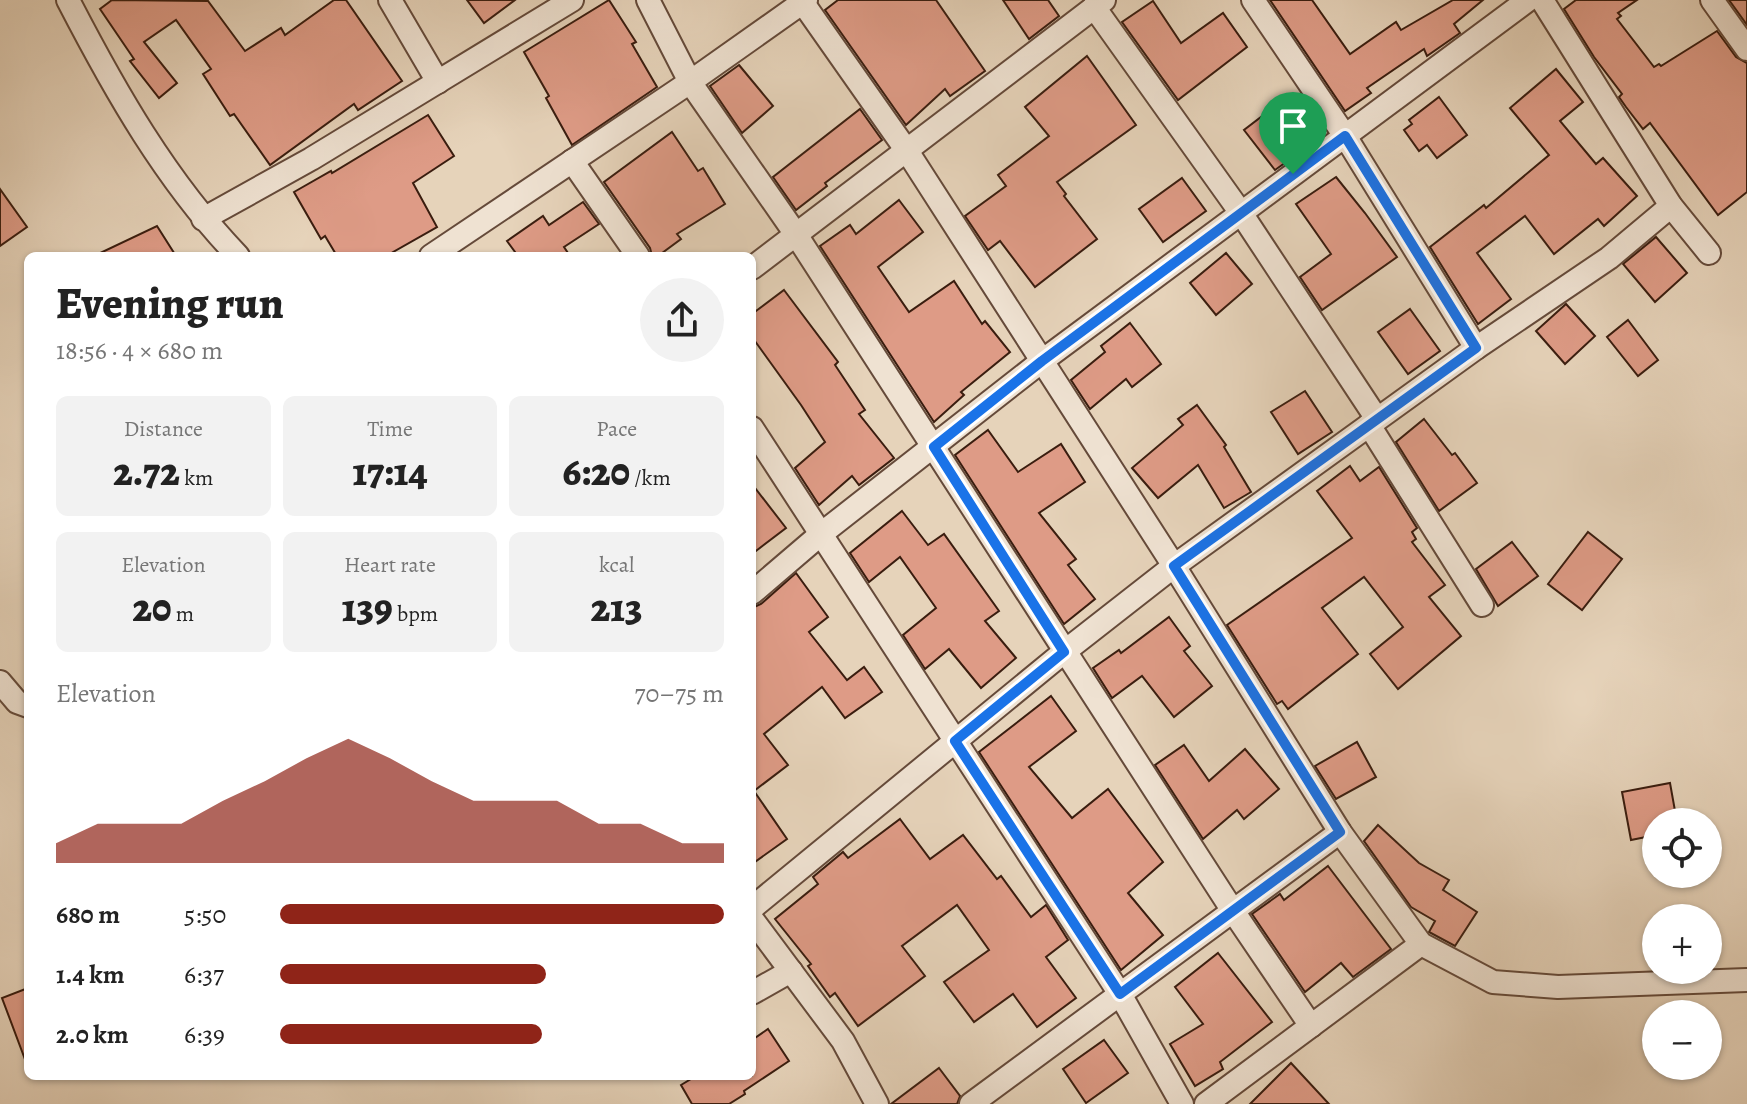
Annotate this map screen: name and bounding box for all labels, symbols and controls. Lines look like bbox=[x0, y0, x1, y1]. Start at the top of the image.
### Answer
pin bbox=[1259, 92, 1327, 174]
icon: arrive bbox=[1271, 104, 1315, 148]
text: Evening run bbox=[56, 273, 284, 333]
button: share bbox=[640, 278, 724, 362]
text: 18:56 · 4 × 680 m bbox=[56, 333, 223, 368]
text: Distance bbox=[124, 414, 203, 444]
text: Time bbox=[367, 414, 413, 444]
text: Pace bbox=[596, 414, 637, 444]
text: 2.72 bbox=[113, 444, 180, 499]
text: 17:14 bbox=[352, 444, 428, 499]
text: 6:20 bbox=[563, 444, 630, 499]
text: km bbox=[180, 463, 213, 493]
text: /km bbox=[630, 463, 671, 493]
text: Elevation bbox=[121, 550, 206, 580]
text: Heart rate bbox=[344, 550, 436, 580]
text: kcal bbox=[599, 550, 634, 580]
text: 20 bbox=[132, 580, 171, 635]
text: 139 bbox=[342, 580, 393, 635]
text: 213 bbox=[591, 580, 643, 635]
text: m bbox=[171, 599, 194, 629]
text: bpm bbox=[393, 599, 438, 629]
text: Elevation bbox=[56, 676, 156, 711]
text: 70–75 m bbox=[635, 676, 724, 711]
map controls bbox=[1642, 808, 1722, 1080]
button: locate bbox=[1642, 808, 1722, 888]
text: 680 m bbox=[56, 897, 120, 932]
text: 5:50 bbox=[184, 897, 226, 932]
button: + bbox=[1642, 904, 1722, 984]
text: 1.4 km bbox=[56, 957, 124, 992]
text: 6:37 bbox=[184, 957, 224, 992]
button: − bbox=[1642, 1000, 1722, 1080]
text: 2.0 km bbox=[56, 1017, 129, 1052]
text: 6:39 bbox=[184, 1017, 225, 1052]

